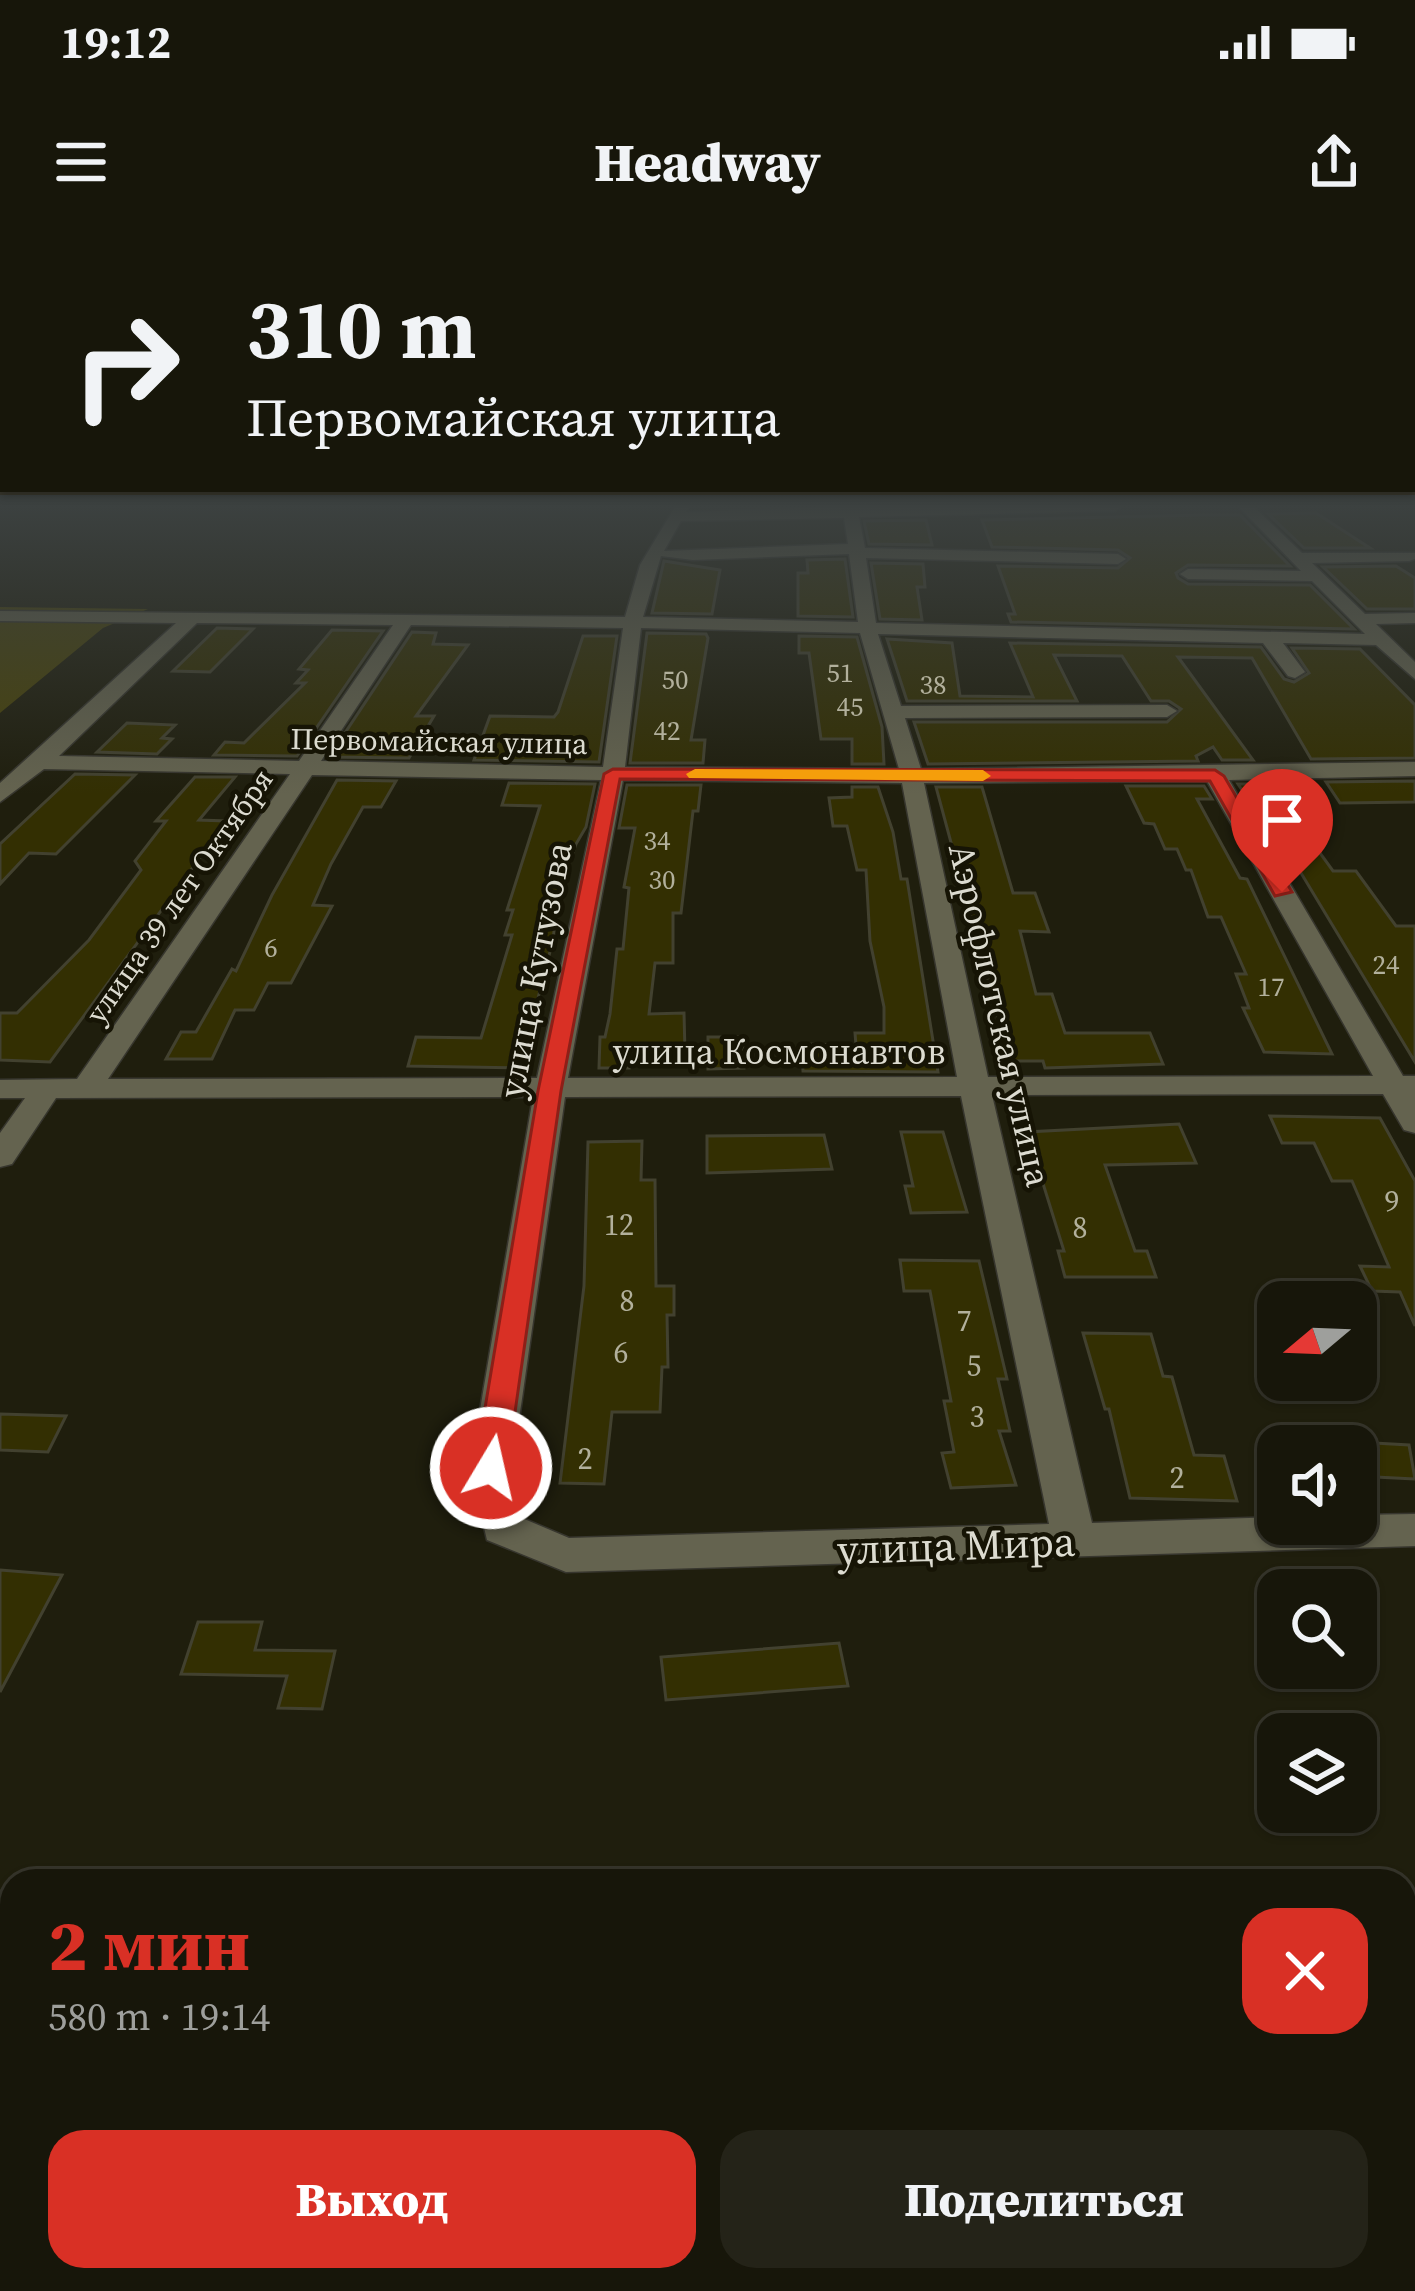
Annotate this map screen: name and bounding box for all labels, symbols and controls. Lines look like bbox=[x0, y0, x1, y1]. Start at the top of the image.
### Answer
text: 19:12 bbox=[60, 11, 171, 73]
text: Headway bbox=[594, 125, 821, 199]
icon: menu bbox=[48, 129, 114, 195]
icon: share bbox=[1301, 129, 1367, 195]
text: 310 m bbox=[246, 271, 477, 386]
icon: right bbox=[48, 288, 204, 444]
text: Первомайская улица bbox=[246, 380, 781, 454]
house number: 51 bbox=[827, 654, 854, 691]
house number: 50 bbox=[662, 661, 689, 698]
house number: 38 bbox=[920, 666, 947, 703]
house number: 45 bbox=[837, 688, 864, 725]
house number: 42 bbox=[654, 712, 681, 749]
street label: Первомайская улица bbox=[290, 718, 589, 764]
street label: улица 39 лет Октября bbox=[76, 761, 282, 1031]
pin bbox=[1231, 769, 1333, 892]
icon: arrive bbox=[1249, 787, 1315, 853]
house number: 34 bbox=[644, 822, 671, 859]
street label: улица Кутузова bbox=[486, 837, 584, 1102]
street label: Аэрофлотская улица bbox=[937, 839, 1063, 1192]
house number: 30 bbox=[649, 861, 676, 898]
house number: 6 bbox=[264, 929, 278, 966]
house number: 24 bbox=[1373, 946, 1400, 983]
house number: 17 bbox=[1258, 968, 1285, 1005]
street label: улица Космонавтов bbox=[613, 1027, 945, 1076]
house number: 9 bbox=[1385, 1181, 1400, 1222]
house number: 12 bbox=[604, 1204, 634, 1245]
house number: 8 bbox=[1073, 1207, 1088, 1248]
house number: 8 bbox=[620, 1280, 635, 1321]
north arrow bbox=[1257, 1281, 1377, 1401]
map controls bbox=[1257, 1281, 1377, 1833]
house number: 7 bbox=[957, 1300, 972, 1341]
house number: 6 bbox=[614, 1332, 629, 1373]
house number: 5 bbox=[967, 1345, 982, 1386]
house number: 3 bbox=[970, 1396, 985, 1437]
position arrow bbox=[428, 1405, 554, 1531]
button: sound bbox=[1257, 1425, 1377, 1545]
house number: 2 bbox=[578, 1438, 593, 1479]
house number: 2 bbox=[1170, 1457, 1185, 1498]
street label: улица Мира bbox=[836, 1512, 1077, 1578]
button: search bbox=[1257, 1569, 1377, 1689]
button: layers bbox=[1257, 1713, 1377, 1833]
text: 2 мин bbox=[48, 1895, 250, 1994]
button: close bbox=[1242, 1908, 1368, 2034]
text: 580 m · 19:14 bbox=[48, 1990, 270, 2043]
button: Выход bbox=[48, 2130, 696, 2268]
button: Поделиться bbox=[720, 2130, 1368, 2268]

